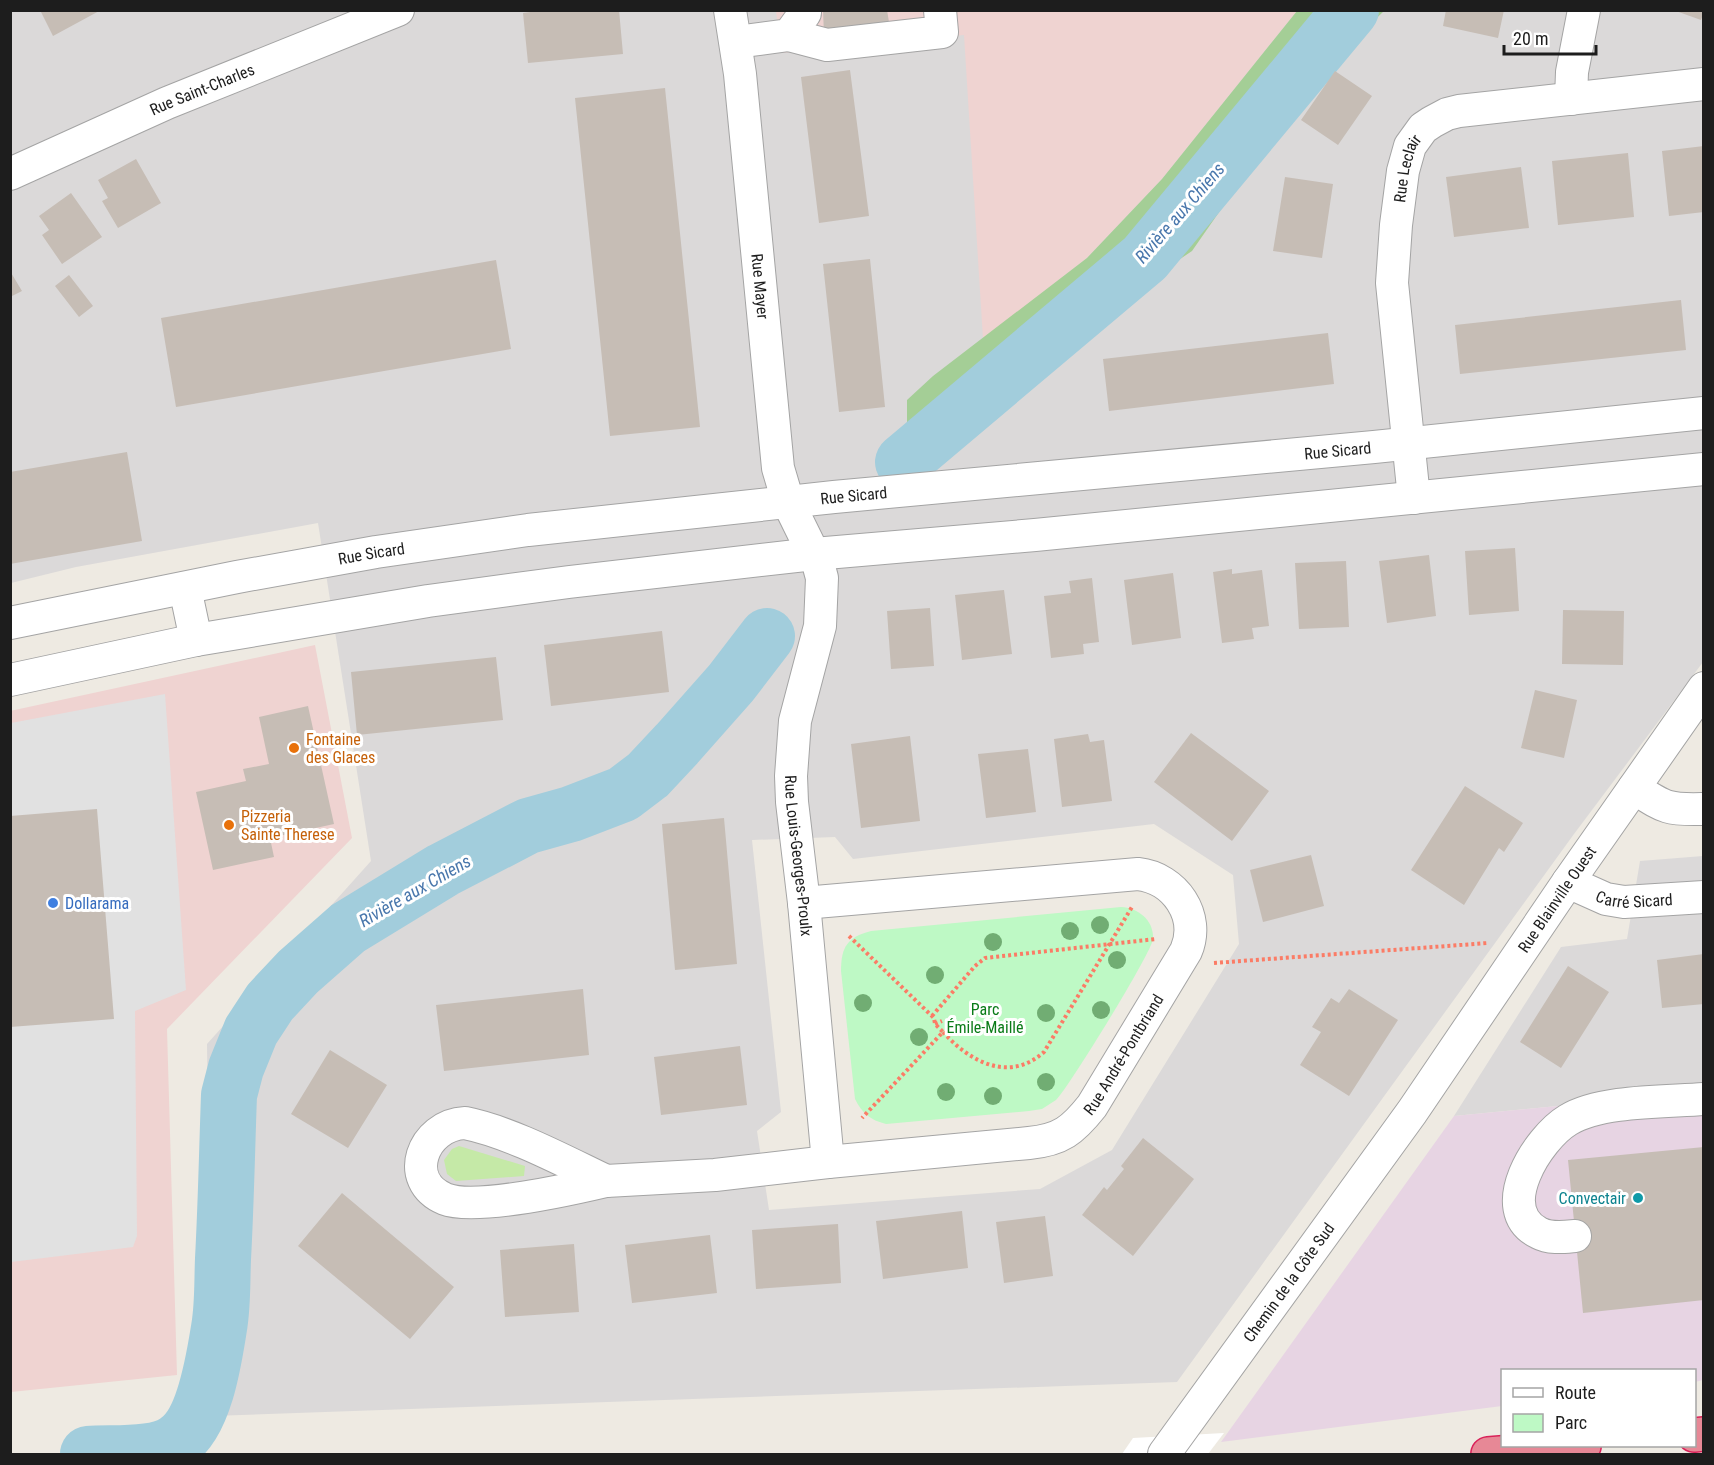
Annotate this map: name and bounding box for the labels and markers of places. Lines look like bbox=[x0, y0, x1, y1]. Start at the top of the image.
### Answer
place label: Fontaine des Glaces bbox=[306, 730, 375, 767]
marker: Fontaine des Glaces bbox=[287, 741, 301, 755]
place label: Pizzeria Sainte Therese bbox=[241, 807, 335, 844]
marker: Pizzeria Sainte Therese bbox=[222, 818, 236, 832]
place label: Dollarama bbox=[65, 894, 129, 913]
marker: Dollarama bbox=[46, 896, 60, 910]
place label: Convectair bbox=[1559, 1189, 1626, 1208]
marker: Convectair bbox=[1631, 1191, 1645, 1205]

